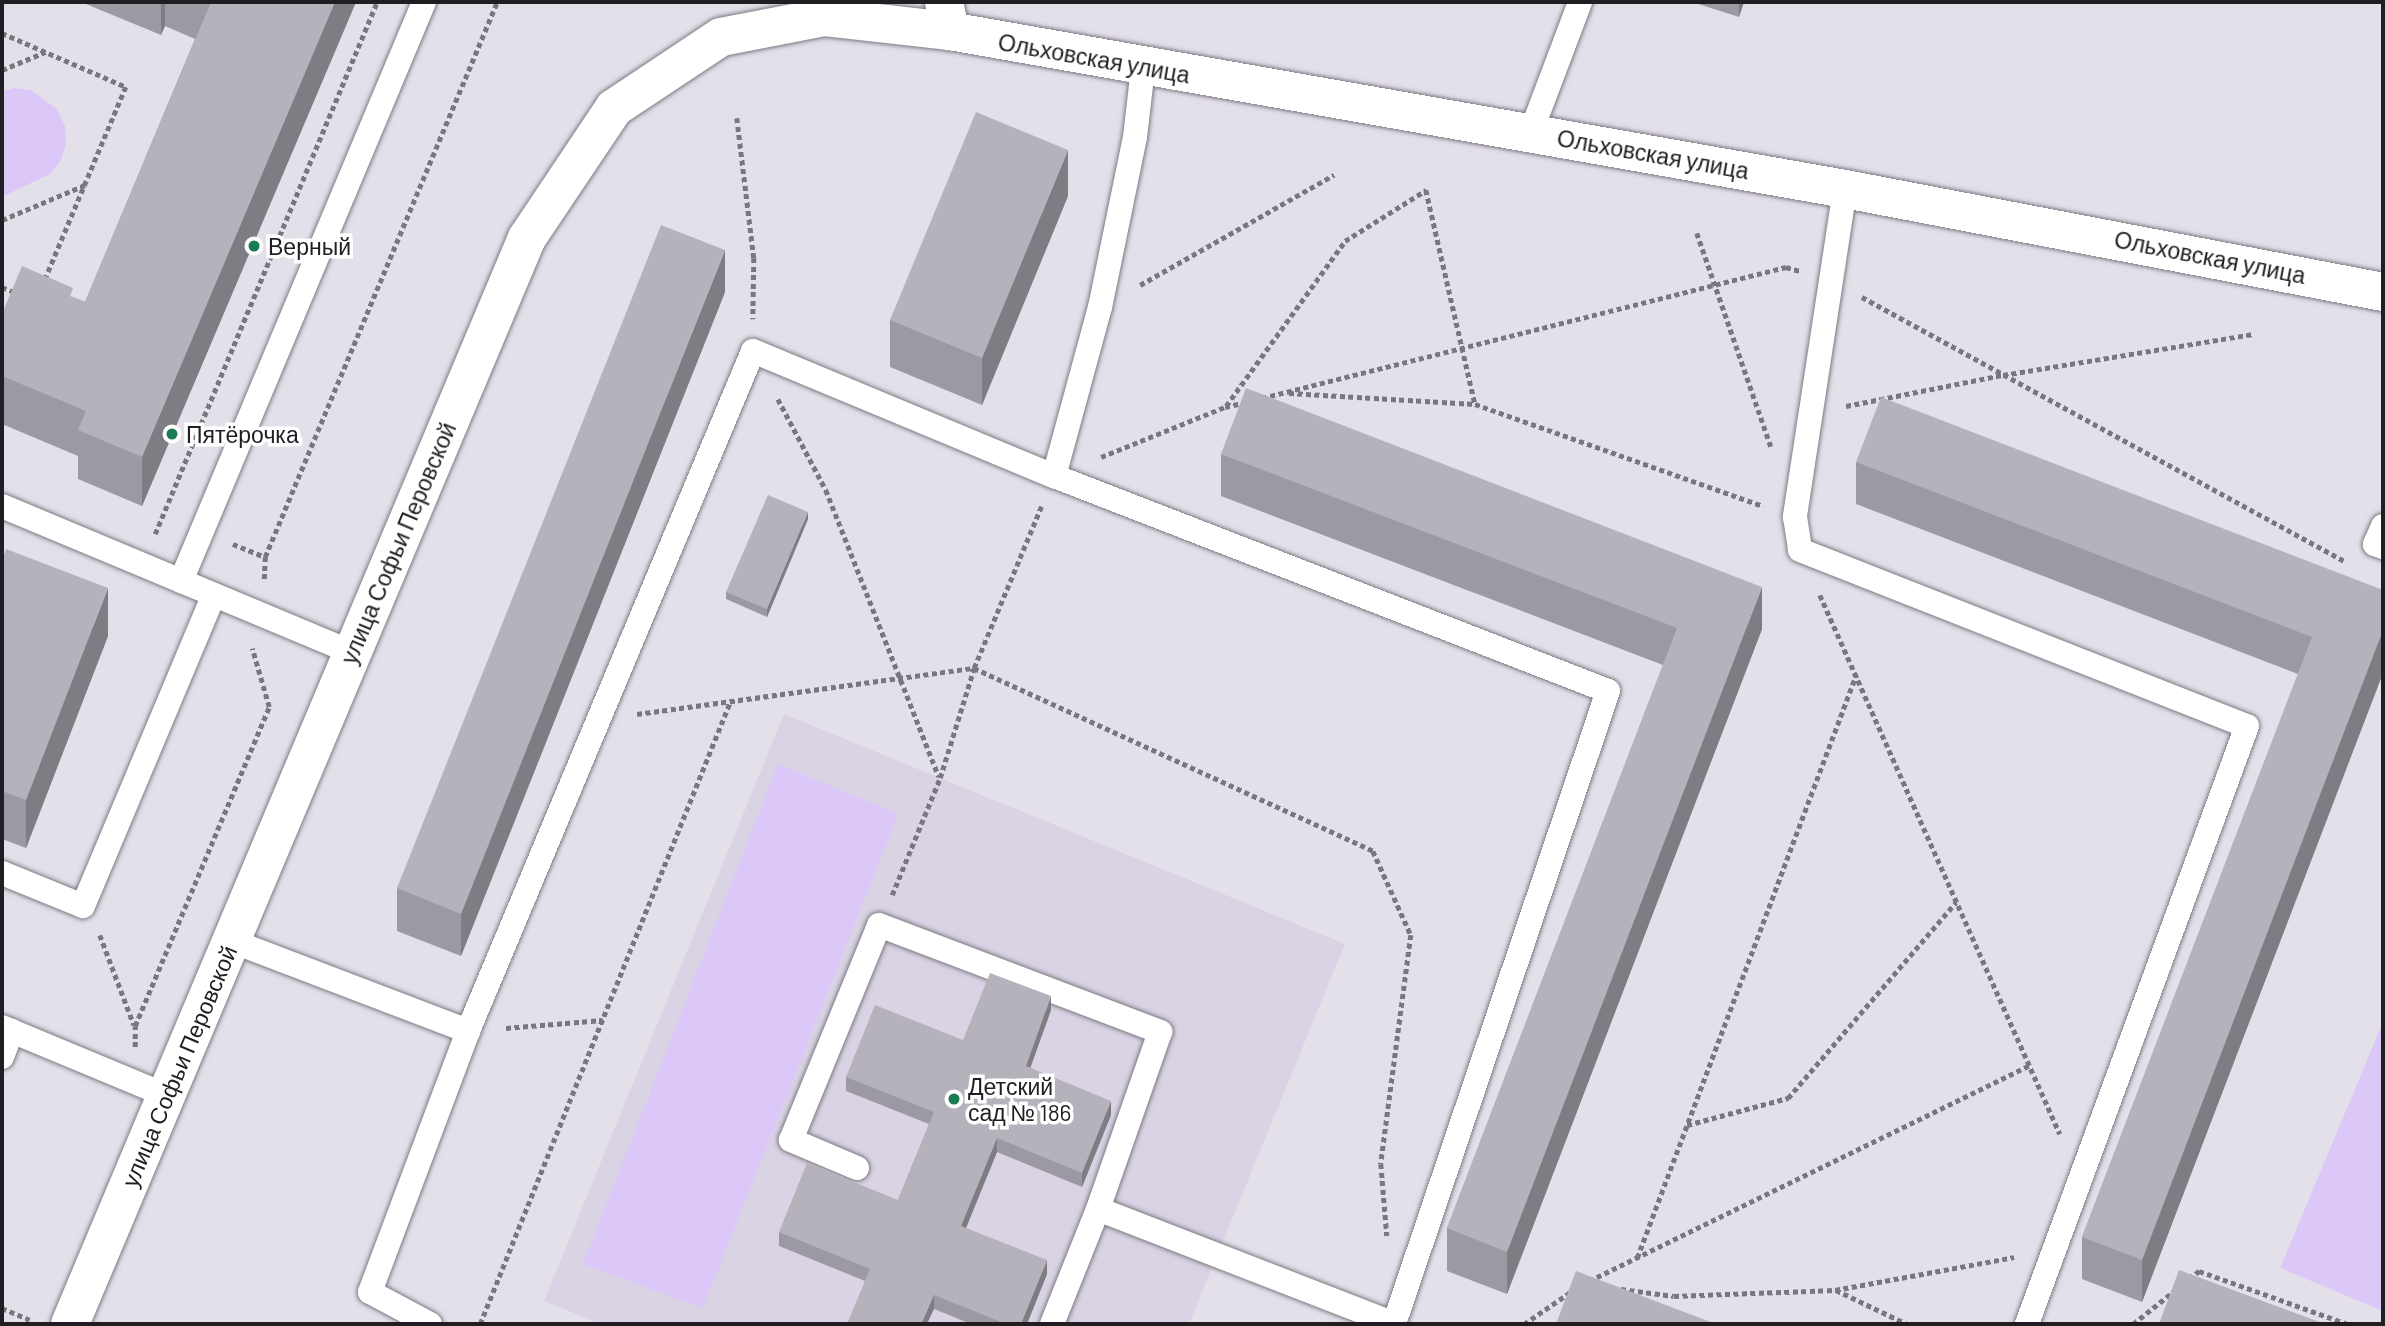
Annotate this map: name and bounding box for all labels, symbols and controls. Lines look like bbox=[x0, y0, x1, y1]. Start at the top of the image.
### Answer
street label: Ольховская улица bbox=[996, 28, 1192, 88]
street label: Ольховская улица bbox=[1555, 124, 1751, 184]
street label: Ольховская улица bbox=[2112, 225, 2308, 289]
place label: Верный bbox=[268, 232, 351, 260]
marker: Верный bbox=[246, 238, 262, 254]
street label: улица Софьи Перовской bbox=[335, 418, 461, 668]
place label: Пятёрочка bbox=[186, 420, 299, 448]
marker: Пятёрочка bbox=[164, 426, 180, 442]
street label: улица Софьи Перовской bbox=[116, 941, 242, 1191]
place label: Детский сад № 186 bbox=[968, 1072, 1071, 1126]
marker: Детский сад № 186 bbox=[946, 1091, 962, 1107]

